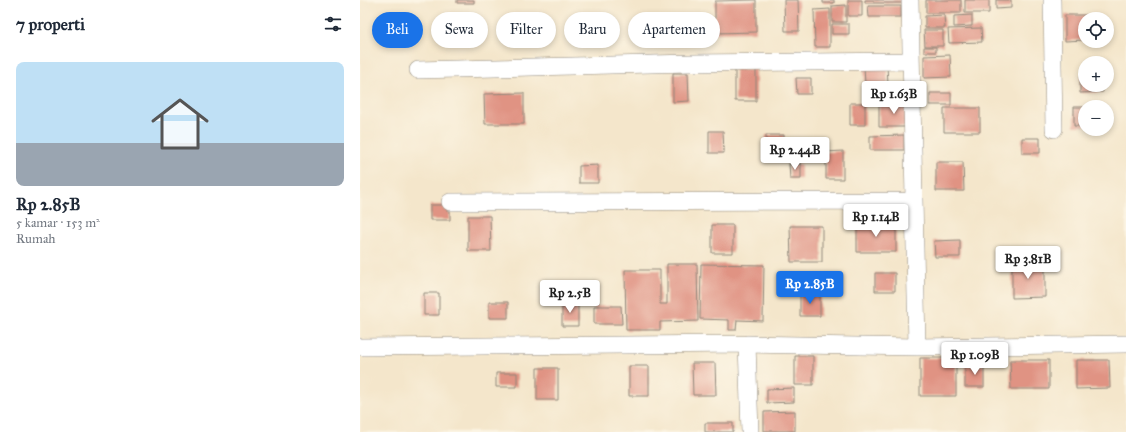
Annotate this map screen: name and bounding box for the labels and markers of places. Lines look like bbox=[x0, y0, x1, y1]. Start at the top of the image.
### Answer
pin: Rp 1.63B bbox=[853, 81, 935, 115]
pin: Rp 2.44B bbox=[754, 137, 836, 171]
pin: Rp 1.14B bbox=[835, 204, 917, 238]
pin: Rp 3.81B bbox=[987, 246, 1069, 280]
pin: Rp 2.85B bbox=[769, 271, 851, 305]
pin: Rp 2.5B bbox=[533, 280, 607, 314]
pin: Rp 1.09B bbox=[934, 342, 1016, 376]

